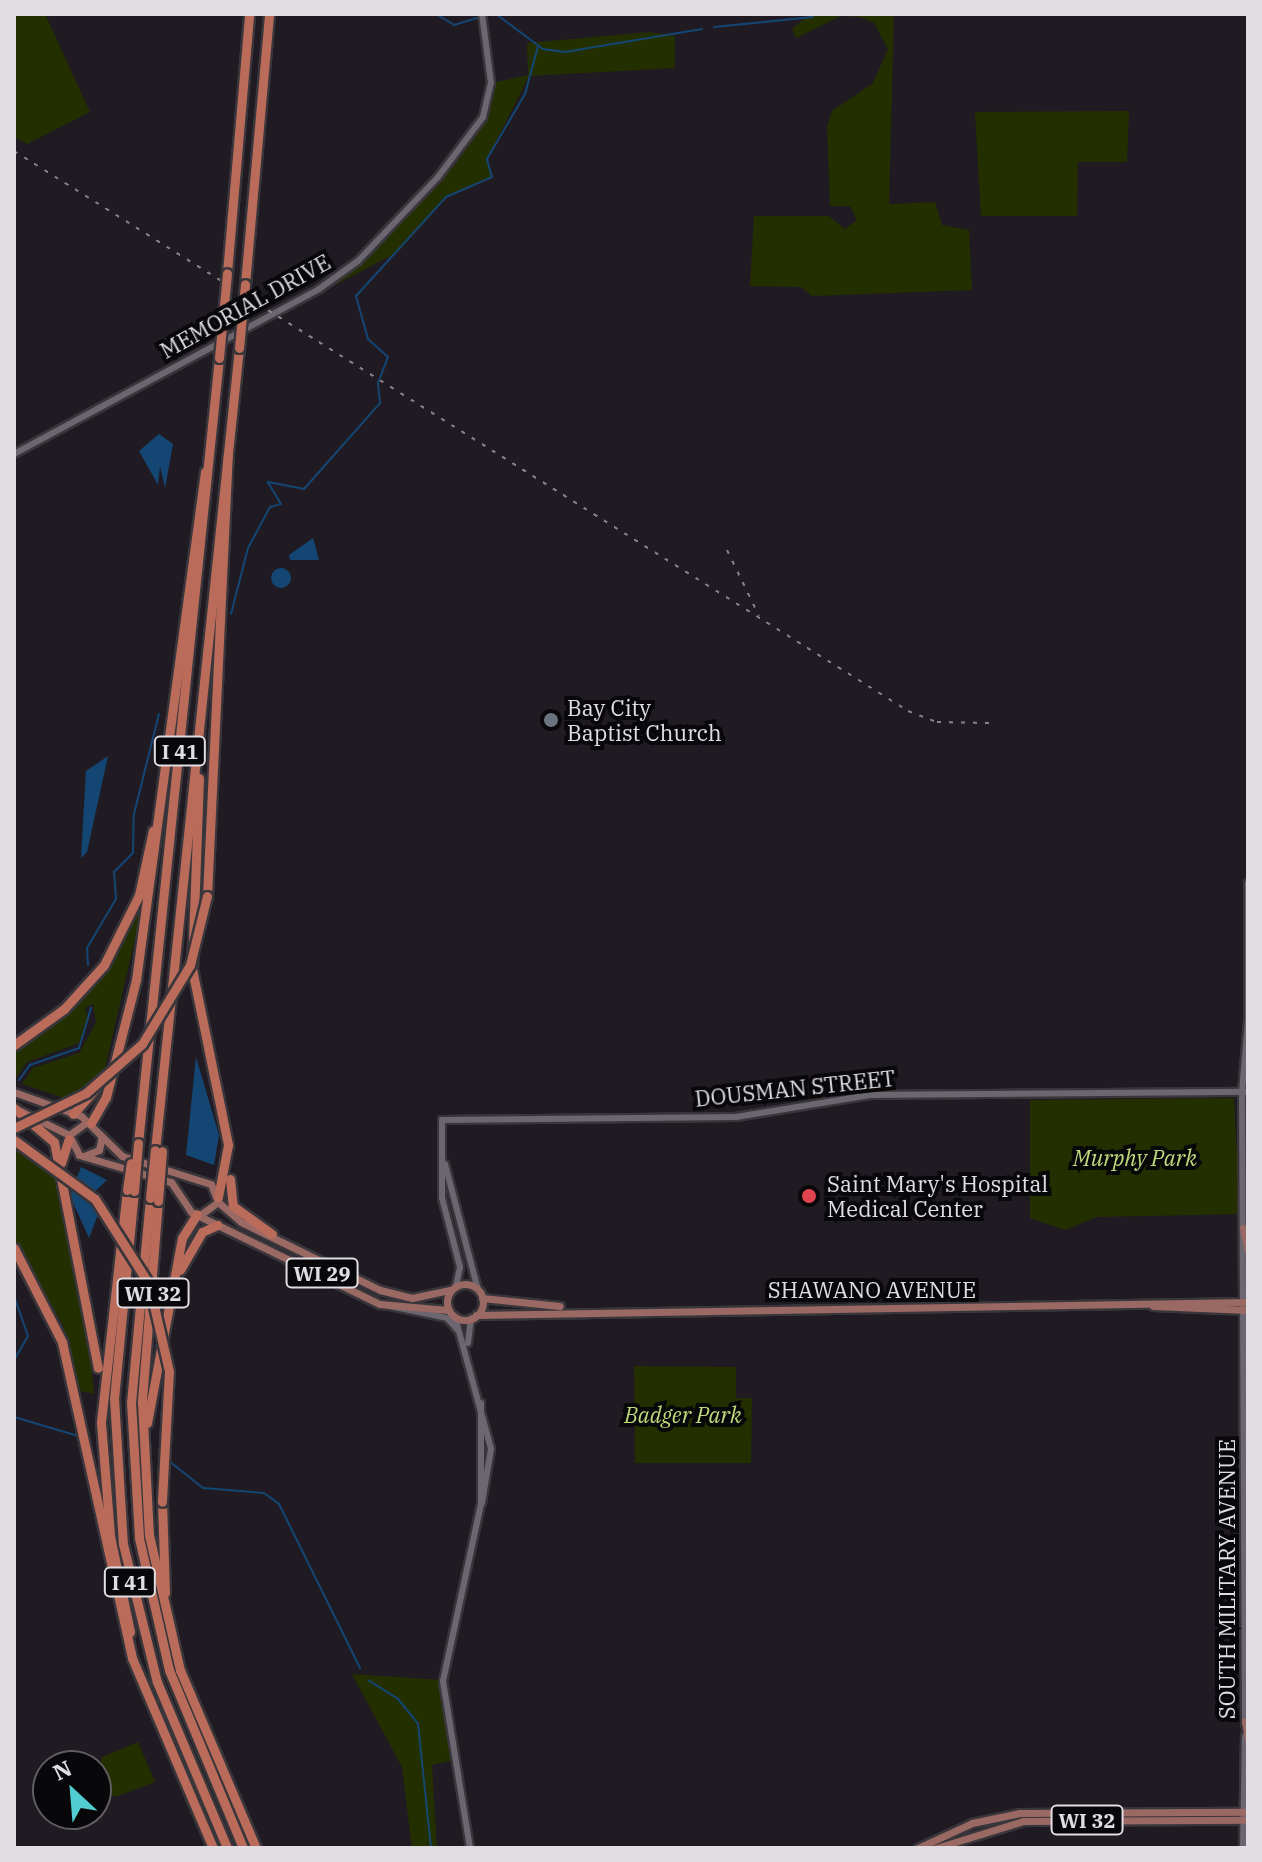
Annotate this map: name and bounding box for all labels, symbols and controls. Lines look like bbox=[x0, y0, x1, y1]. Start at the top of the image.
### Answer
street label: MEMORIAL DRIVE bbox=[155, 248, 335, 364]
place label: Bay City Baptist Church bbox=[567, 694, 722, 746]
marker: Bay City Baptist Church bbox=[542, 711, 560, 729]
road number: I 41 bbox=[152, 735, 208, 767]
street label: DOUSMAN STREET bbox=[693, 1064, 897, 1112]
park label: Murphy Park bbox=[1073, 1145, 1197, 1171]
place label: Saint Mary's Hospital Medical Center bbox=[827, 1170, 1048, 1222]
marker: Saint Mary's Hospital Medical Center bbox=[798, 1185, 820, 1207]
road number: WI 29 bbox=[284, 1257, 360, 1289]
road number: WI 32 bbox=[115, 1277, 191, 1309]
street label: SHAWANO AVENUE bbox=[768, 1277, 976, 1303]
park label: Badger Park bbox=[624, 1402, 742, 1428]
street label: SOUTH MILITARY AVENUE bbox=[1214, 1439, 1240, 1719]
road number: I 41 bbox=[102, 1566, 158, 1598]
north arrow bbox=[32, 1750, 112, 1830]
text: N bbox=[48, 1753, 76, 1787]
road number: WI 32 bbox=[1049, 1804, 1125, 1836]

